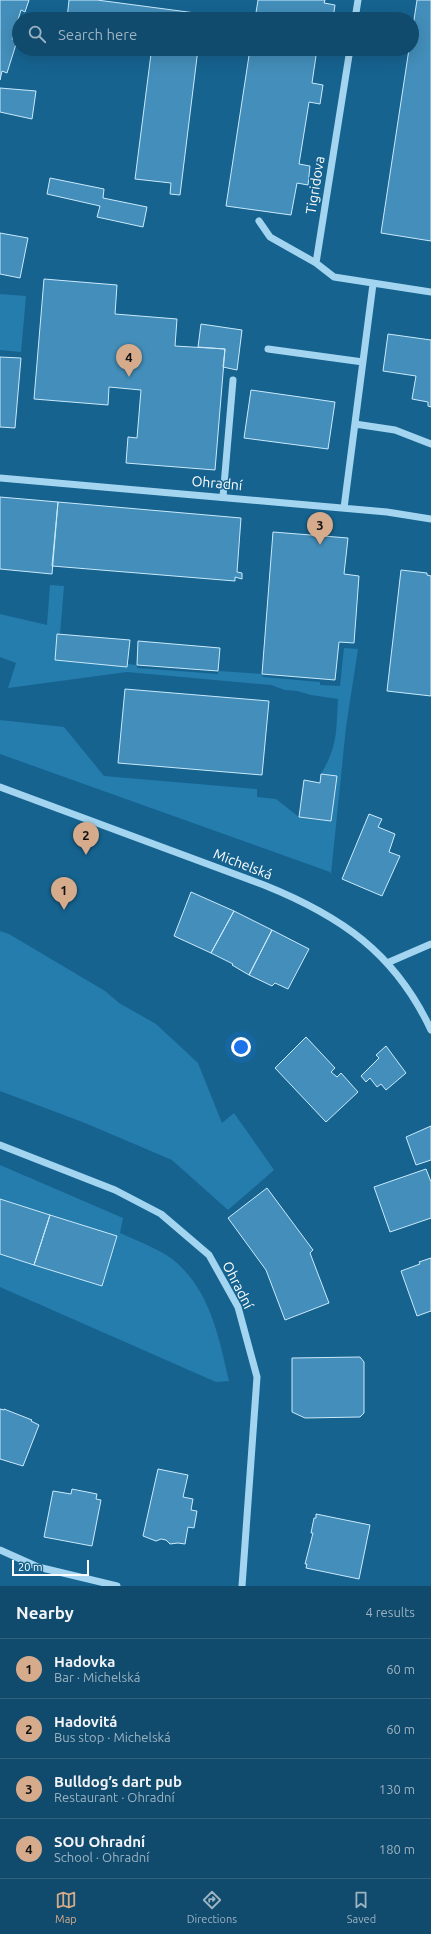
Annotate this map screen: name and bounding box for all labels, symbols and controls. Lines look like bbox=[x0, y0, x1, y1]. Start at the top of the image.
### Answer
search box bbox=[12, 12, 419, 56]
icon: search bbox=[26, 23, 48, 45]
text: Search here bbox=[58, 26, 137, 43]
street label: Tigridova bbox=[303, 155, 327, 215]
pin: 4 bbox=[116, 344, 142, 377]
street label: Ohradní bbox=[191, 473, 244, 493]
pin: 3 bbox=[307, 512, 333, 545]
pin: 2 bbox=[73, 822, 99, 855]
street label: Michelská bbox=[211, 845, 275, 883]
pin: 1 bbox=[51, 877, 77, 910]
your location bbox=[231, 1037, 251, 1057]
street label: Ohradní bbox=[219, 1259, 257, 1312]
scale bar bbox=[12, 1558, 89, 1577]
text: 20 m bbox=[18, 1561, 42, 1573]
text: Nearby bbox=[16, 1603, 74, 1622]
text: 4 results bbox=[365, 1605, 415, 1619]
text: Hadovka bbox=[54, 1653, 115, 1670]
text: 1 bbox=[25, 1662, 33, 1676]
text: 60 m bbox=[386, 1662, 415, 1676]
text: Bar · Michelská bbox=[54, 1670, 140, 1684]
text: Hadovitá bbox=[54, 1713, 117, 1730]
text: 2 bbox=[25, 1722, 33, 1736]
text: 60 m bbox=[386, 1722, 415, 1736]
text: Bus stop · Michelská bbox=[54, 1730, 171, 1744]
text: Bulldog’s dart pub bbox=[54, 1773, 182, 1790]
text: 3 bbox=[25, 1782, 33, 1796]
text: 130 m bbox=[379, 1782, 415, 1796]
text: Restaurant · Ohradní bbox=[54, 1790, 175, 1804]
text: SOU Ohradní bbox=[54, 1833, 145, 1850]
text: 4 bbox=[25, 1842, 33, 1856]
text: 180 m bbox=[379, 1842, 415, 1856]
text: School · Ohradní bbox=[54, 1850, 149, 1864]
tab: Map bbox=[55, 1889, 77, 1925]
tab: Directions bbox=[187, 1889, 237, 1925]
tab: Saved bbox=[347, 1889, 376, 1925]

